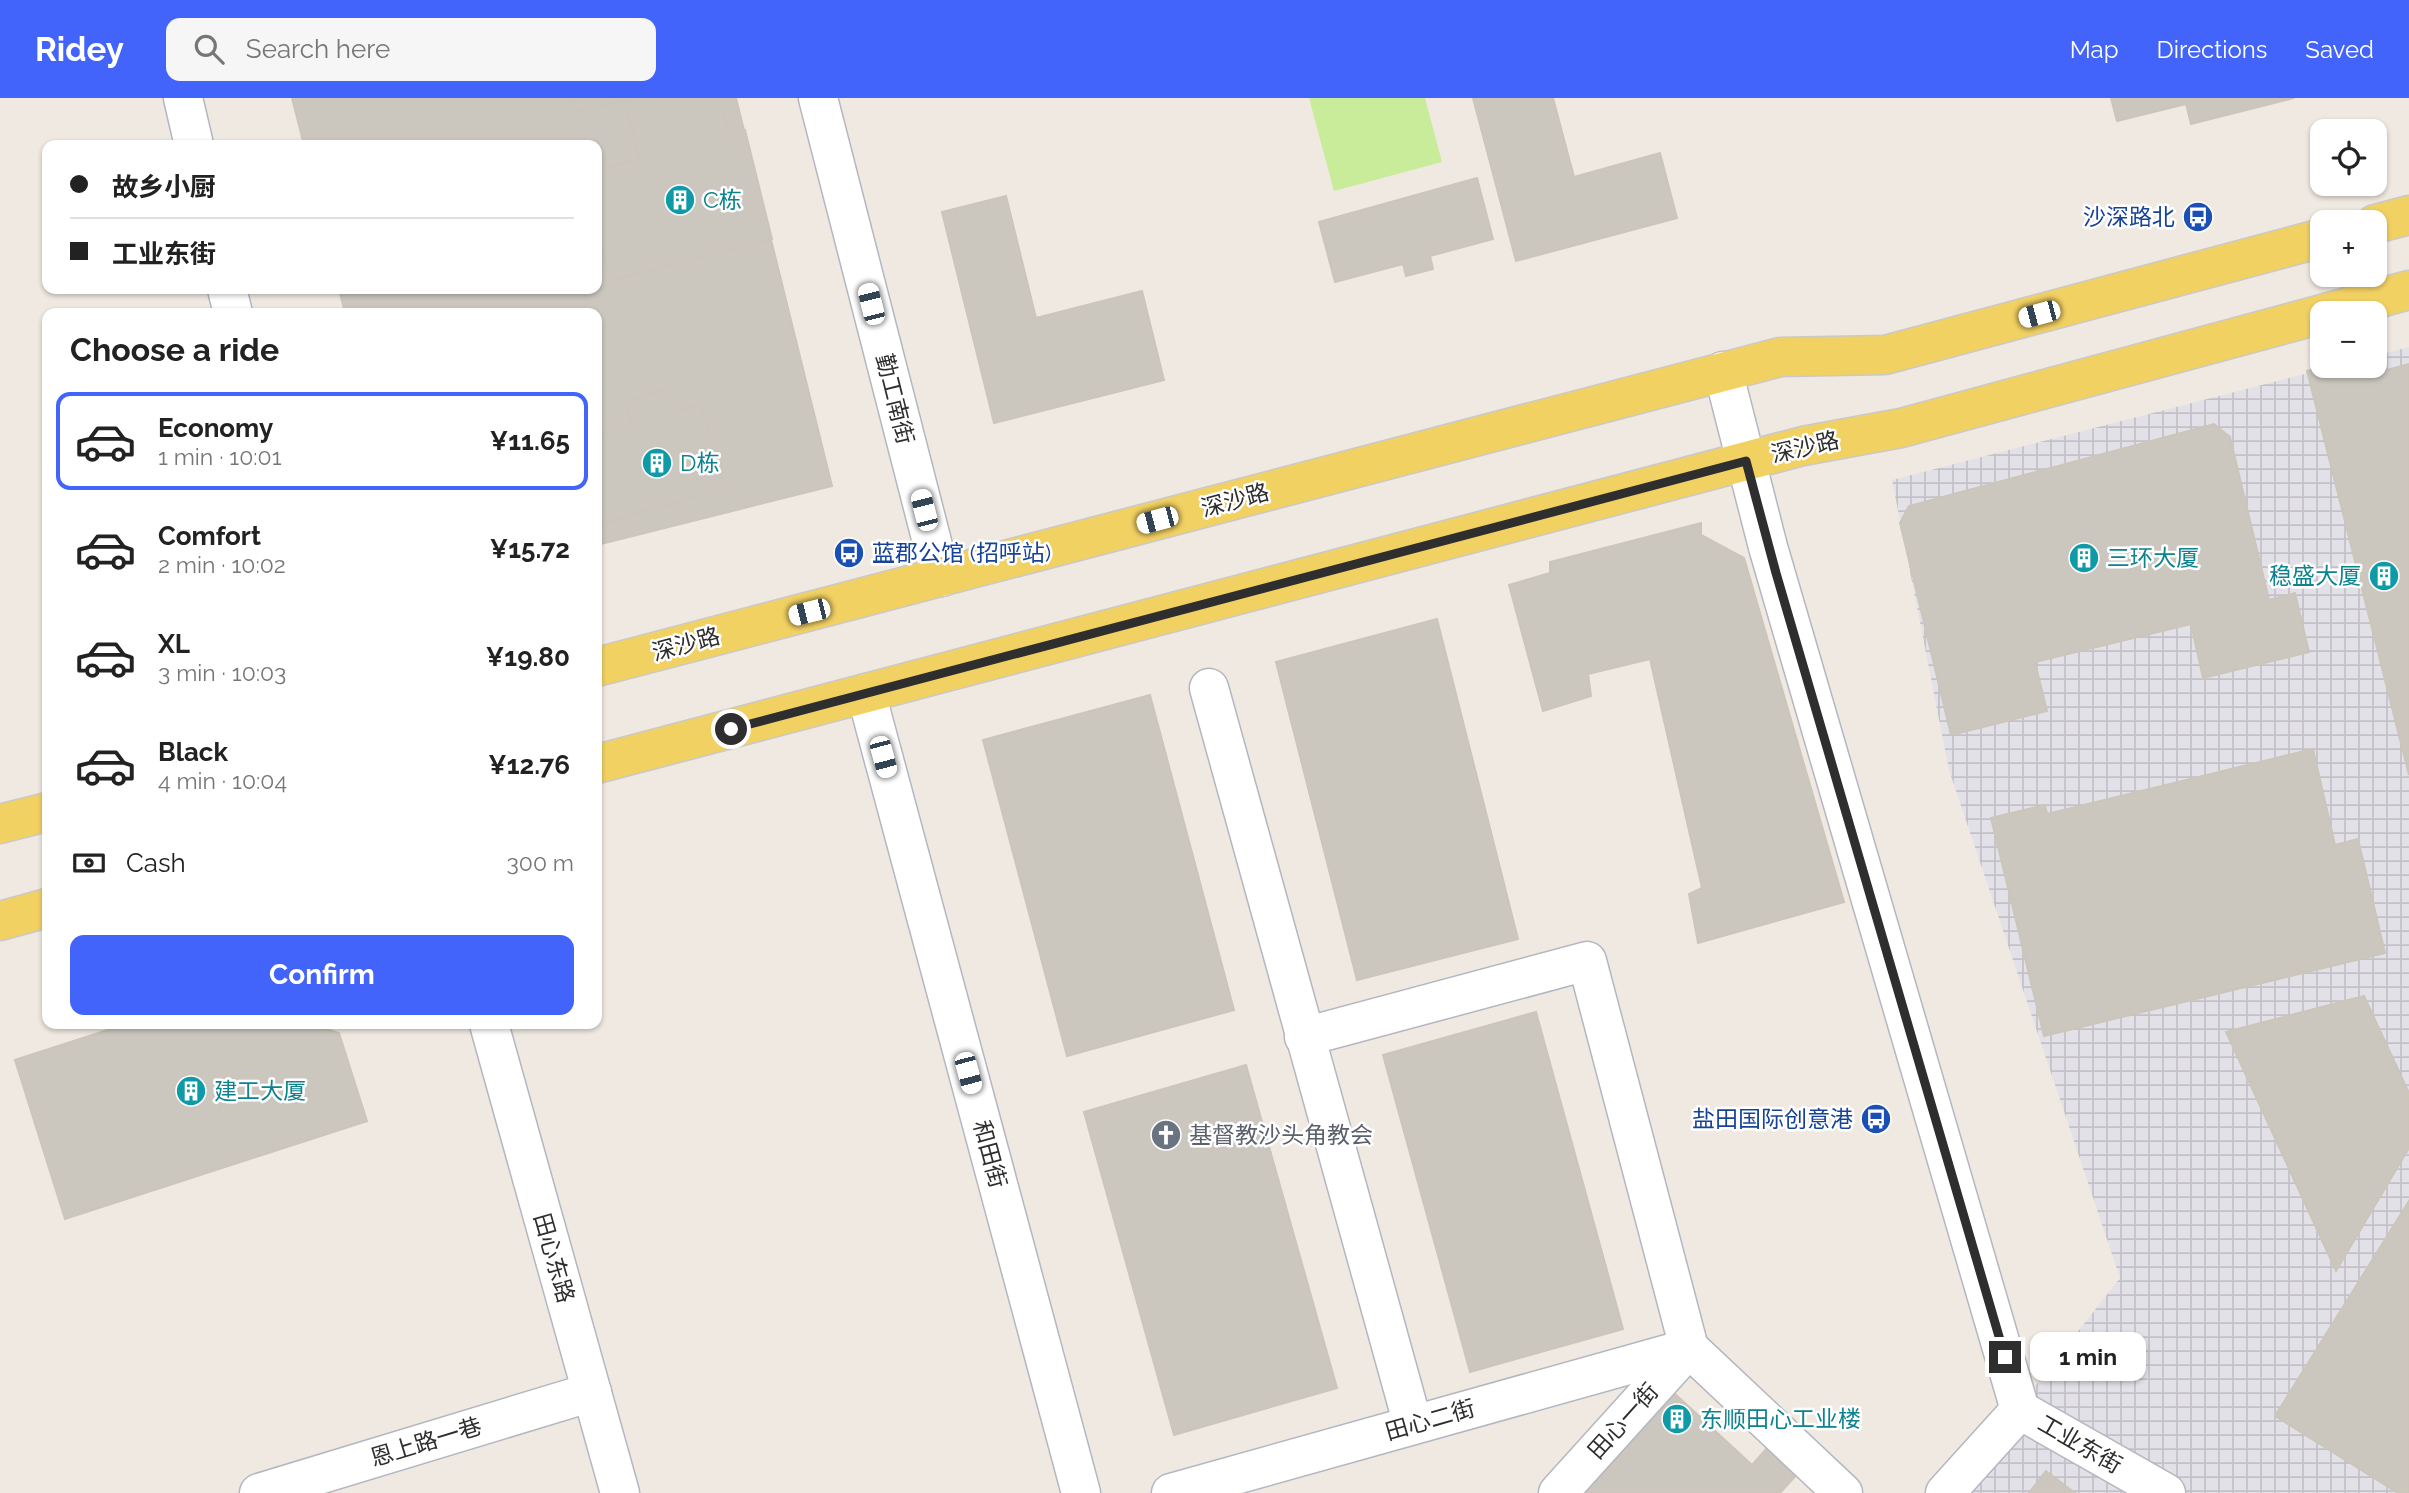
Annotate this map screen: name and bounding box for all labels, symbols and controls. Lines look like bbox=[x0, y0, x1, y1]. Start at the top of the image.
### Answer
search box bbox=[166, 18, 656, 81]
text: Ridey bbox=[35, 30, 124, 69]
icon: search bbox=[190, 30, 228, 68]
text: Search here bbox=[246, 34, 390, 64]
text: Map bbox=[2070, 35, 2119, 64]
text: Directions bbox=[2157, 35, 2267, 64]
text: Saved bbox=[2305, 35, 2374, 64]
map controls bbox=[2310, 119, 2387, 378]
button: locate bbox=[2310, 119, 2387, 196]
text: 故乡小厨 bbox=[112, 172, 216, 202]
building icon: C栋 bbox=[663, 183, 697, 217]
place label: C栋 bbox=[703, 186, 742, 213]
bus stop icon: 沙深路北 bbox=[2181, 200, 2215, 234]
place label: 沙深路北 bbox=[2083, 203, 2175, 230]
button: + bbox=[2310, 210, 2387, 287]
text: 工业东街 bbox=[112, 239, 216, 269]
car bbox=[856, 281, 887, 327]
car bbox=[2016, 298, 2063, 330]
button: − bbox=[2310, 301, 2387, 378]
text: Choose a ride bbox=[70, 331, 279, 368]
street label: 勤工南街 bbox=[871, 351, 920, 447]
icon: car bbox=[74, 410, 137, 473]
text: Economy bbox=[158, 413, 273, 443]
text: ¥11.65 bbox=[490, 426, 570, 456]
street label: 深沙路 bbox=[1768, 426, 1842, 467]
text: 1 min · 10:01 bbox=[158, 443, 282, 470]
building icon: D栋 bbox=[640, 446, 674, 480]
place label: D栋 bbox=[680, 449, 719, 476]
street label: 深沙路 bbox=[1198, 478, 1272, 521]
car bbox=[909, 487, 940, 533]
car bbox=[1134, 504, 1181, 536]
icon: car bbox=[74, 518, 137, 581]
text: Comfort bbox=[158, 521, 261, 551]
text: ¥15.72 bbox=[490, 534, 570, 564]
bus stop icon: 蓝郡公馆 (招呼站) bbox=[832, 536, 866, 570]
place label: 蓝郡公馆 (招呼站) bbox=[872, 539, 1051, 566]
building icon: 三环大厦 bbox=[2067, 541, 2101, 575]
place label: 三环大厦 bbox=[2107, 544, 2199, 571]
text: 2 min · 10:02 bbox=[158, 551, 286, 578]
building icon: 稳盛大厦 bbox=[2367, 559, 2401, 593]
place label: 稳盛大厦 bbox=[2269, 562, 2361, 589]
car bbox=[787, 597, 832, 627]
street label: 深沙路 bbox=[649, 622, 723, 665]
icon: car bbox=[74, 626, 137, 689]
text: XL bbox=[158, 629, 190, 659]
text: ¥19.80 bbox=[486, 642, 570, 672]
text: 3 min · 10:03 bbox=[158, 659, 286, 686]
route start bbox=[715, 713, 747, 745]
icon: car bbox=[74, 734, 137, 797]
car bbox=[868, 734, 899, 780]
text: Black bbox=[158, 737, 228, 767]
text: ¥12.76 bbox=[488, 750, 570, 780]
text: 4 min · 10:04 bbox=[158, 767, 287, 794]
icon: cash bbox=[70, 844, 108, 882]
text: Cash bbox=[126, 848, 186, 878]
text: 300 m bbox=[507, 849, 574, 876]
button: Confirm bbox=[70, 935, 574, 1015]
car bbox=[953, 1050, 984, 1096]
building icon: 建工大厦 bbox=[174, 1074, 208, 1108]
place label: 建工大厦 bbox=[214, 1077, 306, 1104]
bus stop icon: 盐田国际创意港 bbox=[1859, 1102, 1893, 1136]
place label: 盐田国际创意港 bbox=[1692, 1105, 1853, 1132]
street label: 和田街 bbox=[969, 1117, 1012, 1191]
church icon: 基督教沙头角教会 bbox=[1149, 1118, 1183, 1152]
place label: 基督教沙头角教会 bbox=[1189, 1121, 1373, 1148]
street label: 田心东路 bbox=[529, 1210, 580, 1306]
callout: 1 min bbox=[2030, 1332, 2145, 1382]
route end bbox=[1989, 1341, 2021, 1373]
text: 1 min bbox=[2059, 1343, 2117, 1370]
street label: 田心一街 bbox=[1582, 1377, 1663, 1464]
street label: 田心二街 bbox=[1382, 1394, 1478, 1445]
building icon: 东顺田心工业楼 bbox=[1660, 1402, 1694, 1436]
place label: 东顺田心工业楼 bbox=[1700, 1405, 1861, 1432]
street label: 工业东街 bbox=[2034, 1409, 2127, 1478]
street label: 恩上路一巷 bbox=[367, 1412, 485, 1471]

